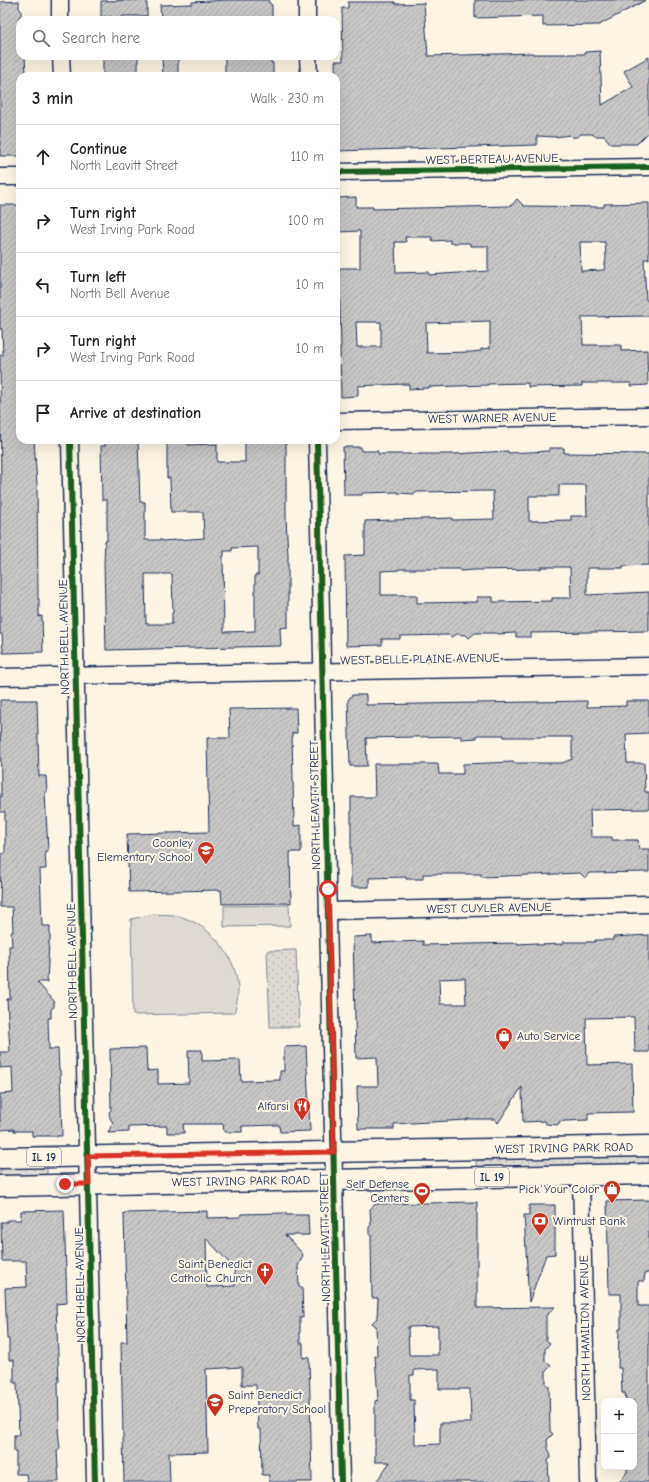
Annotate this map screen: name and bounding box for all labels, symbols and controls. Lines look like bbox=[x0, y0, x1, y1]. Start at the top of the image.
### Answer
search box bbox=[16, 16, 340, 60]
icon: search bbox=[30, 27, 52, 49]
text: Search here bbox=[62, 29, 140, 47]
text: 3 min bbox=[32, 89, 73, 108]
text: Walk · 230 m bbox=[250, 91, 324, 106]
text: Continue bbox=[70, 140, 127, 158]
icon: ahead bbox=[32, 146, 54, 168]
text: 110 m bbox=[291, 149, 324, 164]
street label: WEST BERTEAU AVENUE bbox=[426, 151, 558, 167]
text: North Leavitt Street bbox=[70, 158, 178, 173]
text: Turn right bbox=[70, 204, 136, 222]
icon: right bbox=[32, 210, 54, 232]
text: 100 m bbox=[288, 213, 324, 228]
text: West Irving Park Road bbox=[70, 222, 195, 237]
text: Turn left bbox=[70, 268, 126, 286]
icon: left bbox=[32, 274, 54, 296]
text: 10 m bbox=[296, 277, 324, 292]
text: North Bell Avenue bbox=[70, 286, 170, 301]
text: Turn right bbox=[70, 332, 136, 350]
icon: right bbox=[32, 338, 54, 360]
text: 10 m bbox=[296, 341, 324, 356]
text: West Irving Park Road bbox=[70, 350, 195, 365]
icon: arrive bbox=[32, 402, 54, 424]
text: Arrive at destination bbox=[70, 404, 201, 422]
street label: WEST WARNER AVENUE bbox=[428, 410, 556, 426]
street label: NORTH BELL AVENUE bbox=[56, 579, 72, 695]
street label: WEST BELLE PLAINE AVENUE bbox=[340, 651, 500, 667]
street label: NORTH LEAVITT STREET bbox=[307, 739, 323, 870]
place label: Coonley Elementary School bbox=[97, 836, 194, 864]
school or university icon: Coonley Elementary School bbox=[196, 840, 216, 865]
route start bbox=[319, 880, 337, 898]
street label: WEST CUYLER AVENUE bbox=[426, 900, 552, 916]
street label: NORTH BELL AVENUE bbox=[64, 903, 80, 1019]
shop icon: Auto Service bbox=[494, 1026, 514, 1051]
place label: Auto Service bbox=[517, 1029, 580, 1043]
restaurant icon: Alfarsi bbox=[292, 1096, 312, 1121]
place label: Alfarsi bbox=[258, 1099, 289, 1113]
street label: WEST IRVING PARK ROAD bbox=[495, 1140, 633, 1156]
road number: IL 19 bbox=[27, 1148, 61, 1166]
road number: IL 19 bbox=[475, 1168, 509, 1186]
street label: NORTH LEAVITT STREET bbox=[317, 1171, 333, 1302]
street label: WEST IRVING PARK ROAD bbox=[172, 1173, 310, 1189]
route end bbox=[56, 1175, 74, 1193]
place label: Self Defense Centers bbox=[346, 1177, 409, 1205]
shop icon: Pick Your Color bbox=[602, 1179, 622, 1204]
sports icon: Self Defense Centers bbox=[412, 1181, 432, 1206]
place label: Pick Your Color bbox=[519, 1182, 599, 1196]
bank icon: Wintrust Bank bbox=[530, 1211, 550, 1236]
place label: Wintrust Bank bbox=[553, 1214, 626, 1228]
street label: NORTH BELL AVENUE bbox=[72, 1227, 88, 1343]
street label: NORTH HAMILTON AVENUE bbox=[577, 1255, 593, 1401]
place label: Saint Benedict Catholic Church bbox=[171, 1257, 253, 1285]
church icon: Saint Benedict Catholic Church bbox=[255, 1261, 275, 1286]
place label: Saint Benedict Preperatory School bbox=[228, 1388, 326, 1416]
school or university icon: Saint Benedict Preperatory School bbox=[205, 1392, 225, 1417]
map controls bbox=[601, 1398, 637, 1470]
button: + bbox=[601, 1398, 637, 1434]
button: − bbox=[601, 1434, 637, 1470]

